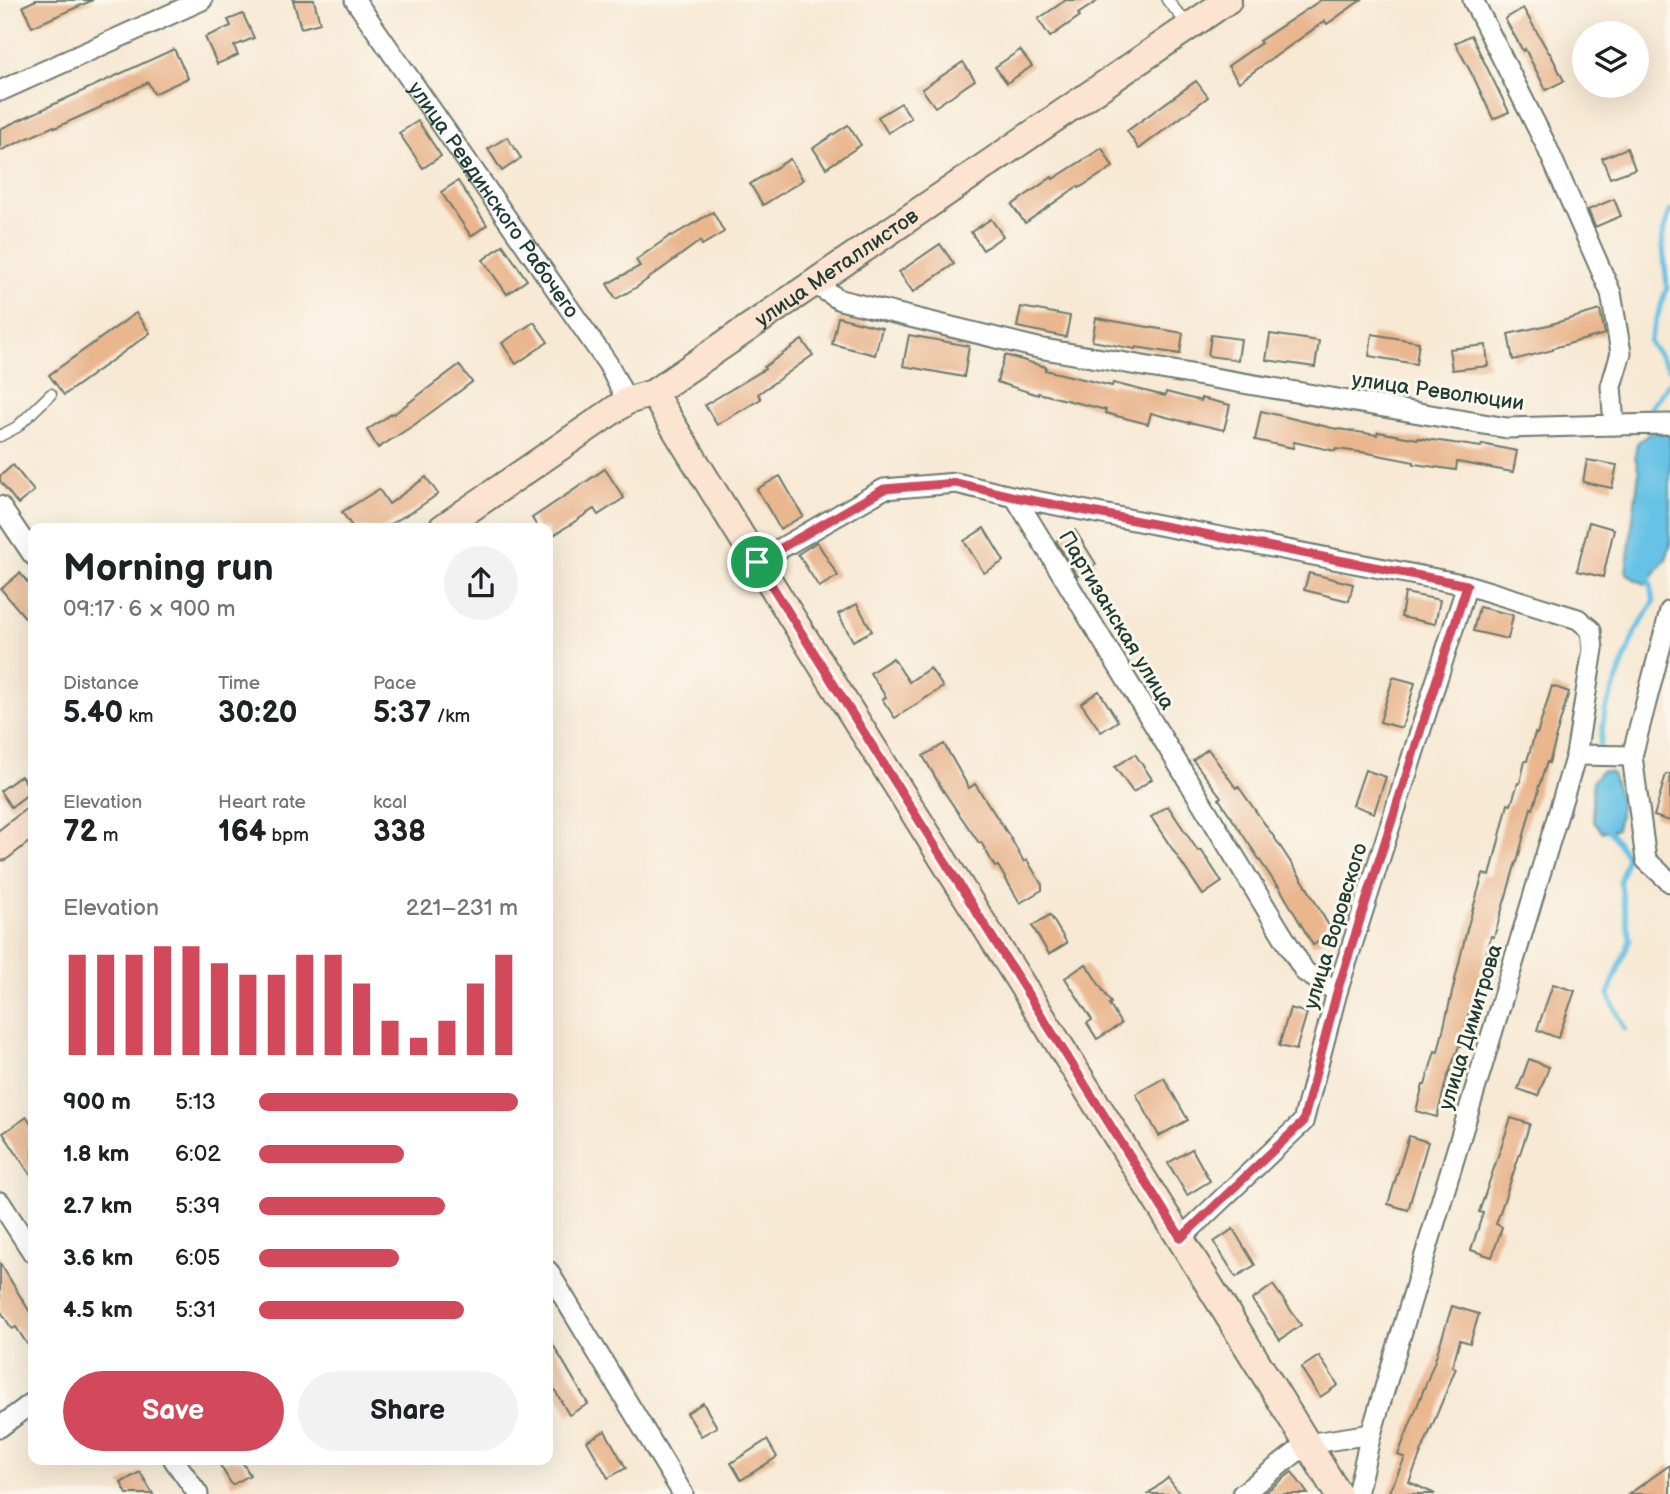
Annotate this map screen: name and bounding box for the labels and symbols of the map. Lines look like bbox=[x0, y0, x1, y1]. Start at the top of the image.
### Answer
street label: улица Ревдинского Рабочего bbox=[403, 77, 584, 323]
street label: улица Металлистов bbox=[751, 203, 923, 332]
street label: улица Революции bbox=[1350, 367, 1526, 416]
street label: Партизанская улица bbox=[1053, 526, 1180, 715]
pin bbox=[727, 532, 787, 592]
street label: улица Воровского bbox=[1298, 840, 1373, 1012]
street label: улица Димитрова bbox=[1433, 941, 1508, 1113]

